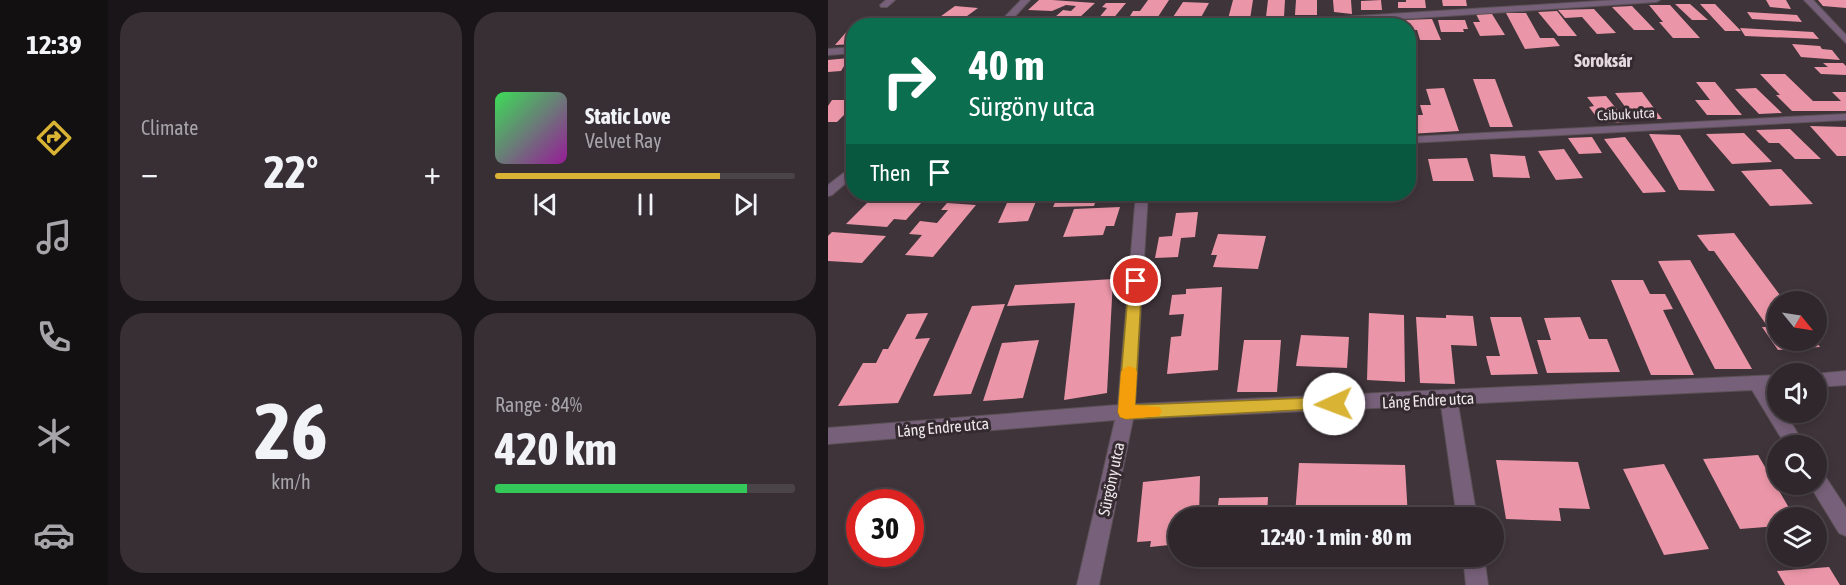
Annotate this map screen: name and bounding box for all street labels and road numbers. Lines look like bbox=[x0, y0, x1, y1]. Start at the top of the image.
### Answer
street label: Csibuk utca bbox=[1596, 104, 1656, 124]
street label: Láng Endre utca bbox=[1381, 389, 1475, 412]
street label: Láng Endre utca bbox=[896, 414, 990, 441]
street label: Sürgöny utca bbox=[1094, 441, 1129, 518]

